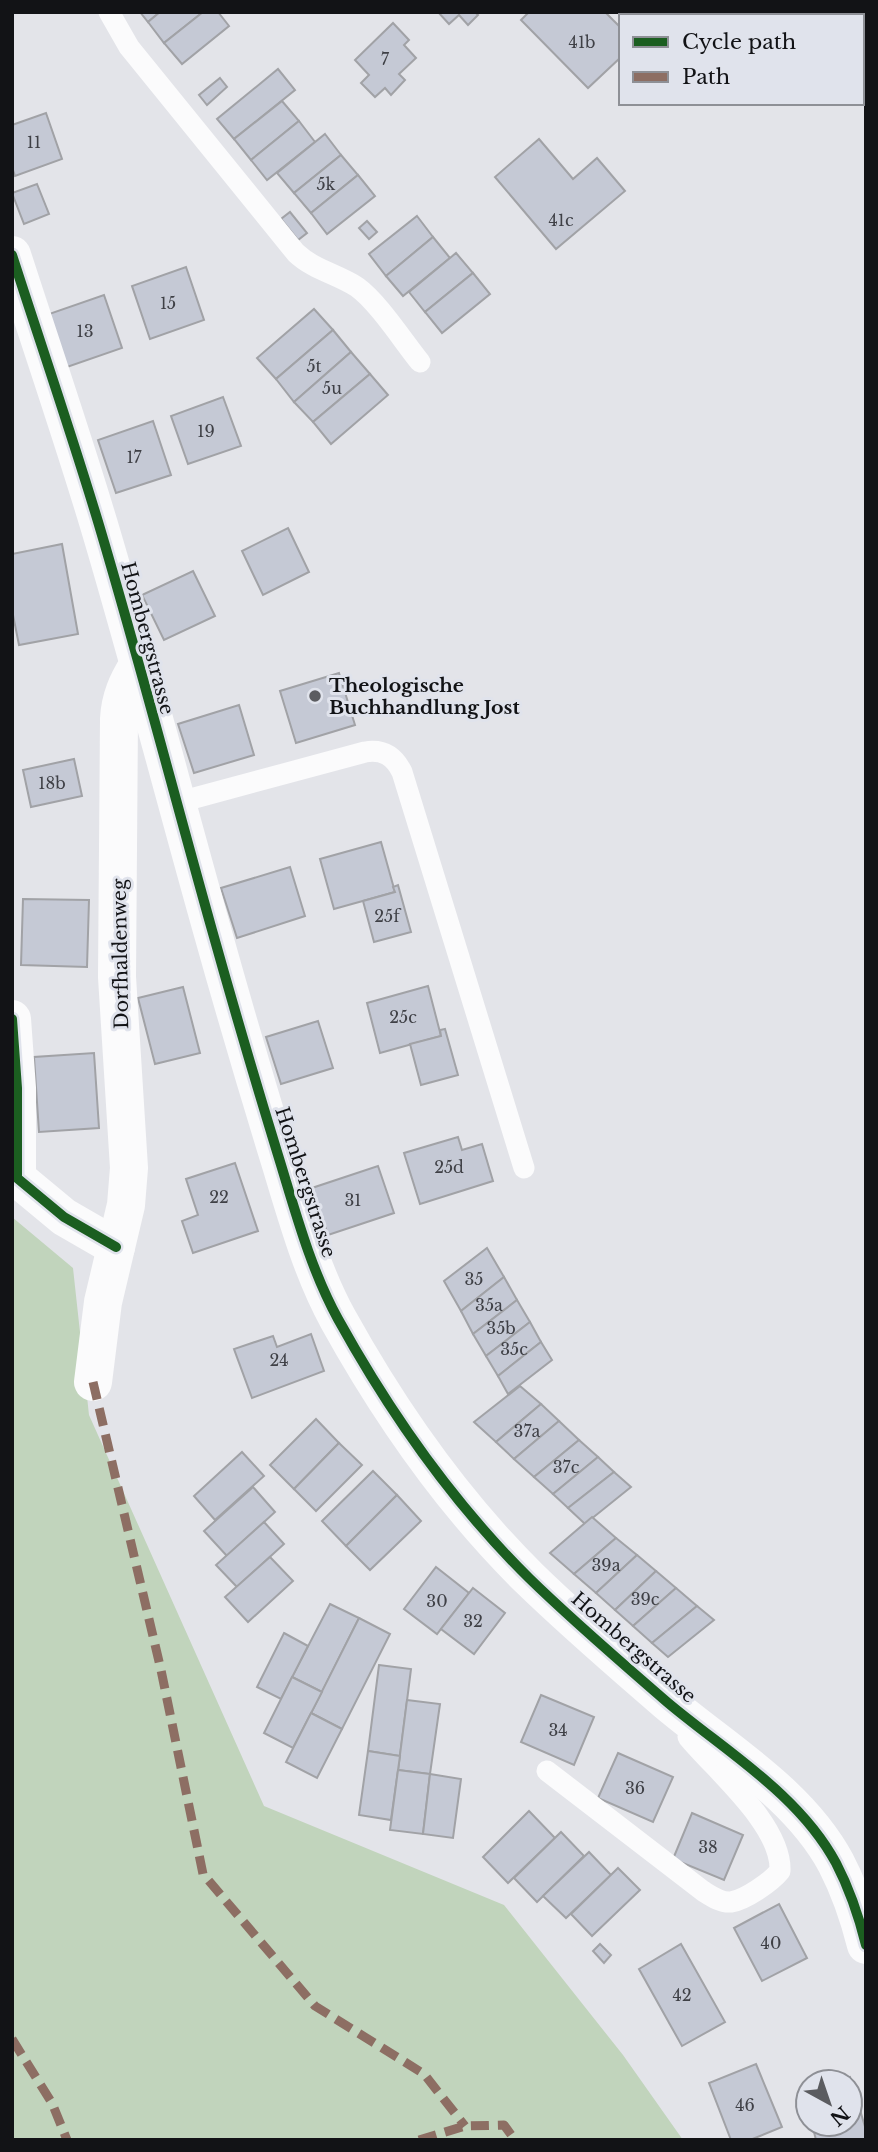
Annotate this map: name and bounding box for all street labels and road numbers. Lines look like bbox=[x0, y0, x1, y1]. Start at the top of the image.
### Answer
street label: Hombergstrasse bbox=[116, 559, 179, 717]
street label: Dorfhaldenweg bbox=[108, 878, 133, 1029]
street label: Hombergstrasse bbox=[270, 1104, 341, 1260]
street label: Hombergstrasse bbox=[567, 1587, 701, 1708]

